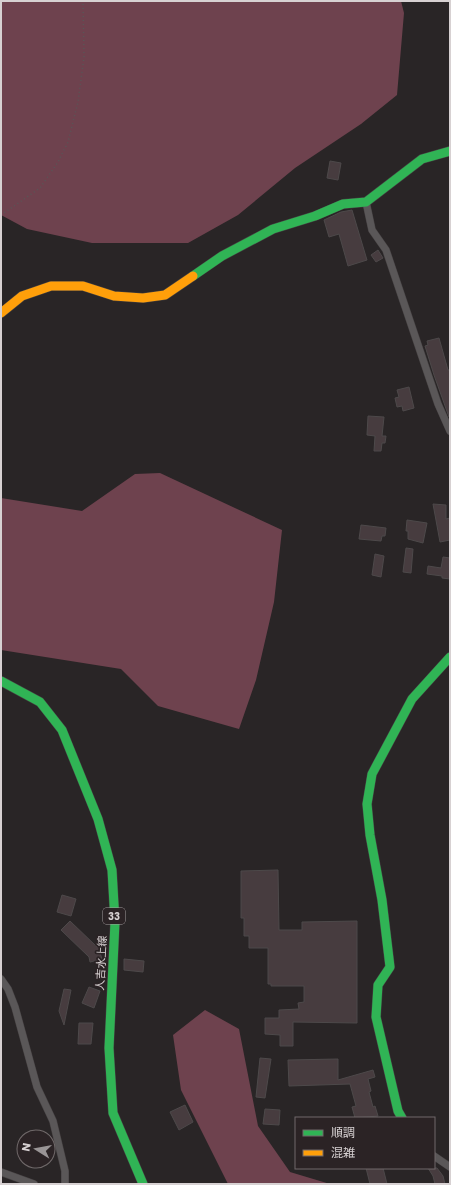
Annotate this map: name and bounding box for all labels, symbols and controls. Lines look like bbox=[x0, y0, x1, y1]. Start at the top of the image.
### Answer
road number: 33 bbox=[103, 908, 125, 924]
street label: 人吉水上線 bbox=[92, 935, 110, 991]
legend bbox=[295, 1117, 435, 1169]
text: 順調 bbox=[331, 1124, 355, 1141]
north arrow bbox=[16, 1129, 56, 1169]
text: N bbox=[18, 1142, 35, 1153]
text: 混雑 bbox=[331, 1144, 355, 1161]

